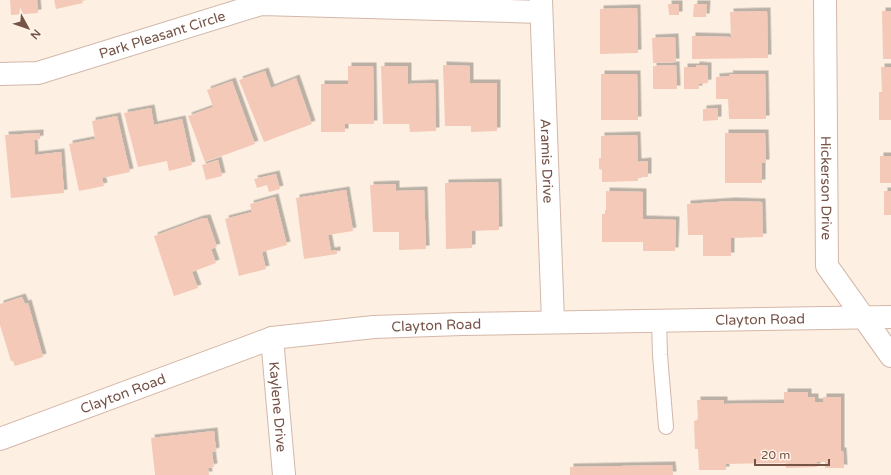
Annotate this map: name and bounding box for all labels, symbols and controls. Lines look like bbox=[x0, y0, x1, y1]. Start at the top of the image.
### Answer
street label: Park Pleasant Circle bbox=[97, 7, 228, 63]
north arrow bbox=[8, 8, 48, 48]
text: N bbox=[27, 27, 43, 42]
street label: Aramis Drive bbox=[536, 118, 557, 204]
street label: Hickerson Drive bbox=[817, 136, 835, 240]
street label: Clayton Road bbox=[715, 310, 805, 329]
street label: Clayton Road bbox=[391, 316, 481, 335]
street label: Kaylene Drive bbox=[265, 361, 290, 453]
street label: Clayton Road bbox=[78, 370, 168, 417]
scale bar bbox=[755, 441, 829, 467]
text: 20 m bbox=[761, 448, 790, 462]

